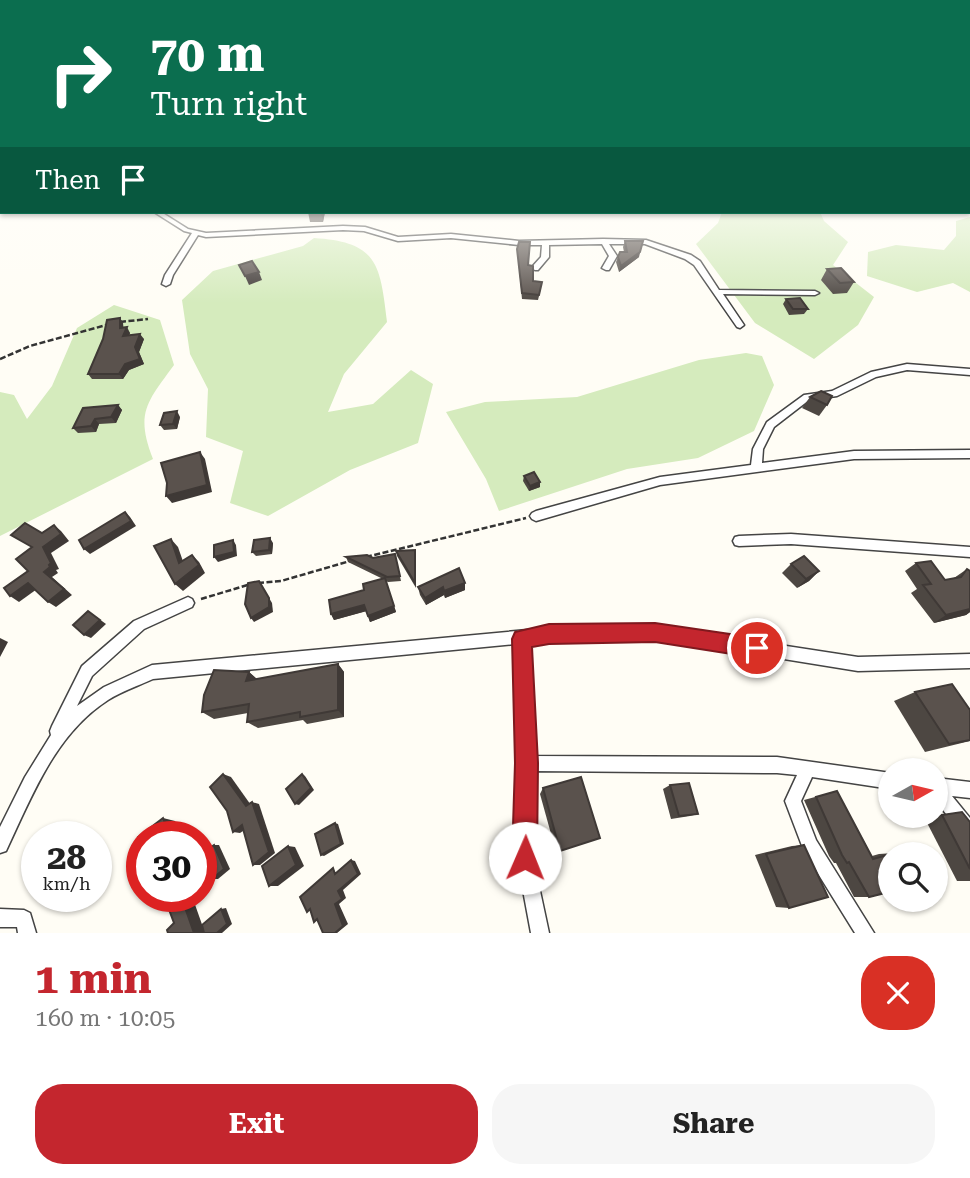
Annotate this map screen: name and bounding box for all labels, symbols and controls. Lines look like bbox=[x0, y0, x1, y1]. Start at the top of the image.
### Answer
text: 70 m bbox=[150, 26, 265, 83]
icon: right bbox=[35, 28, 126, 119]
text: Turn right bbox=[150, 85, 307, 123]
icon: arrive bbox=[114, 161, 152, 199]
text: Then bbox=[35, 165, 100, 195]
pin bbox=[727, 618, 787, 678]
icon: arrive bbox=[738, 629, 776, 667]
north arrow bbox=[878, 758, 948, 828]
map controls bbox=[878, 758, 948, 912]
speed limit sign: 30 bbox=[126, 821, 217, 912]
position arrow bbox=[488, 821, 562, 895]
text: 28 bbox=[47, 837, 86, 878]
button: search bbox=[878, 842, 948, 912]
text: km/h bbox=[42, 873, 91, 894]
text: 1 min bbox=[35, 954, 152, 1003]
button: close bbox=[861, 956, 935, 1030]
text: 160 m · 10:05 bbox=[35, 1005, 175, 1032]
button: Exit bbox=[35, 1084, 478, 1164]
button: Share bbox=[492, 1084, 935, 1164]

